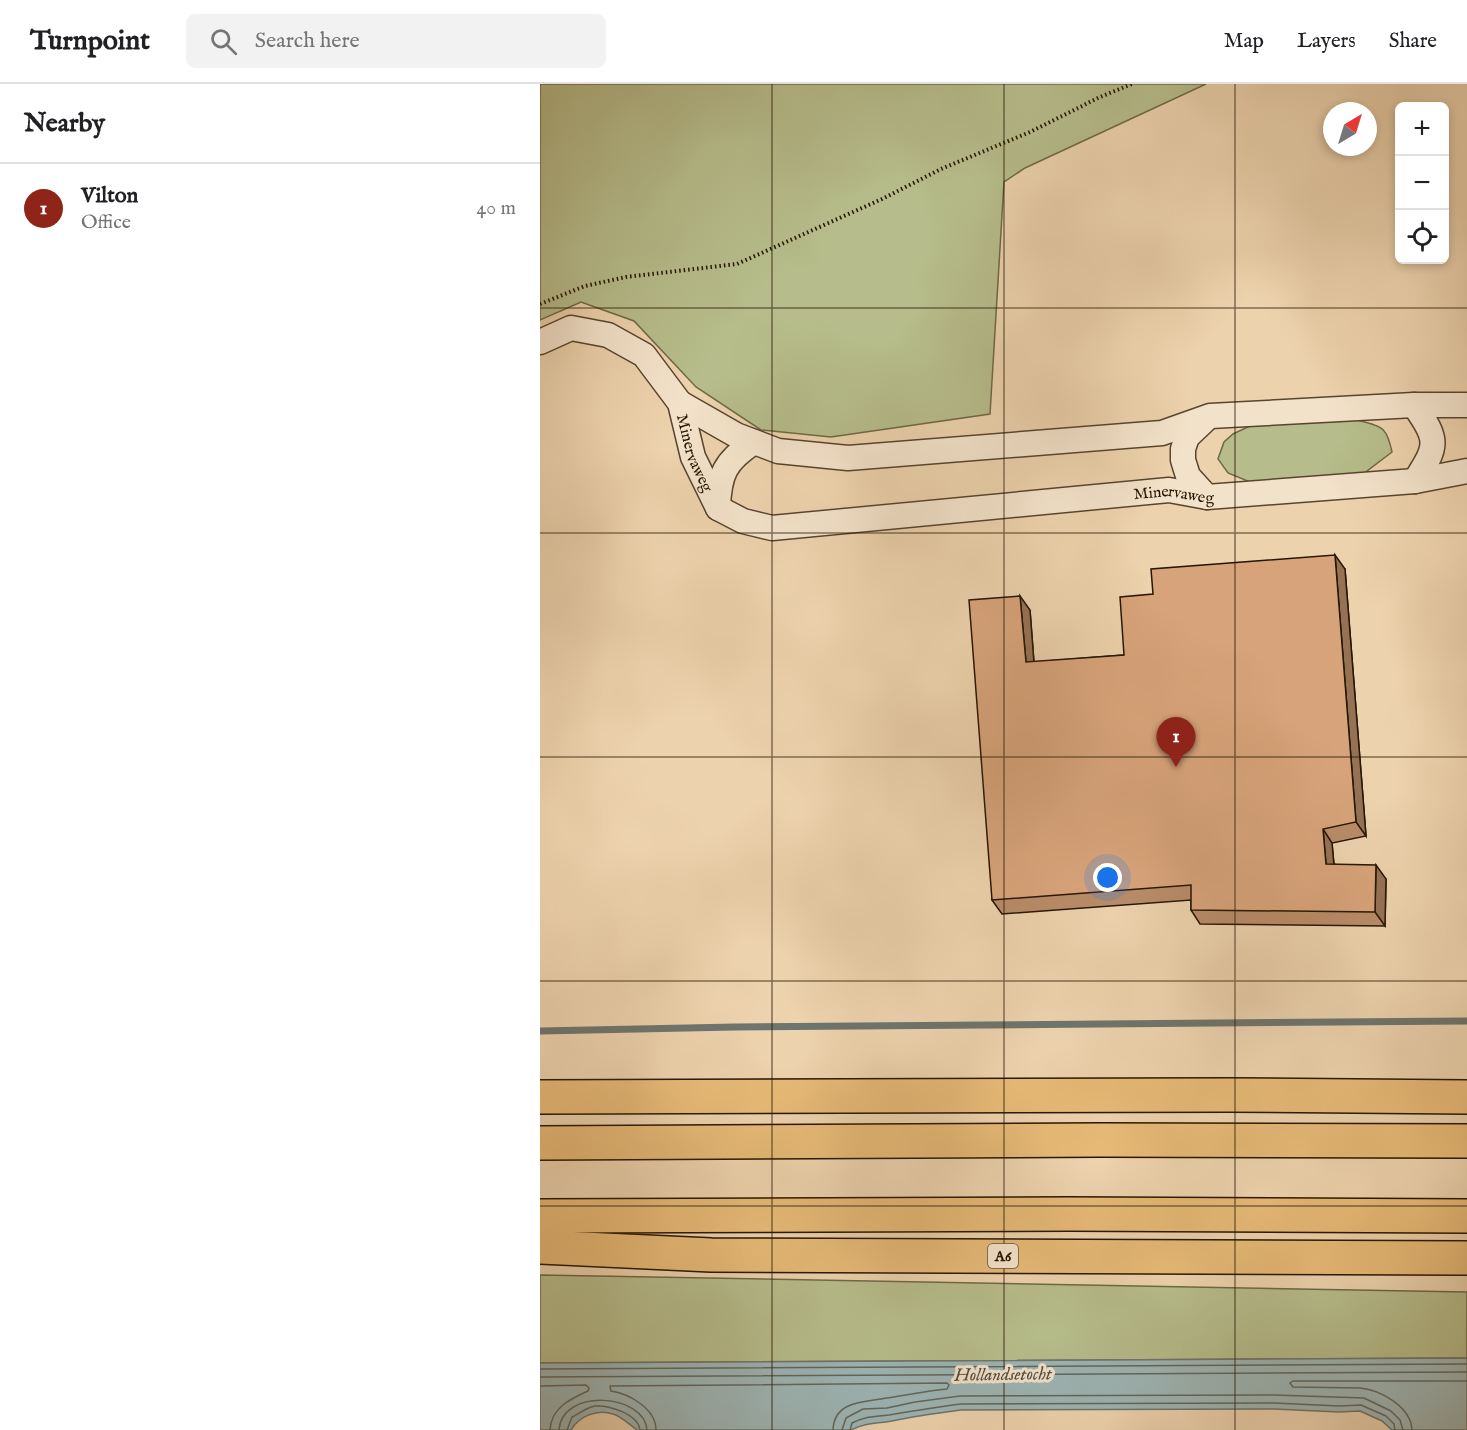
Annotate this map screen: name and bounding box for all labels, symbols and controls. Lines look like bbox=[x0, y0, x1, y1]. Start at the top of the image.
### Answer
search box bbox=[186, 14, 606, 68]
text: Turnpoint bbox=[30, 24, 150, 59]
icon: search bbox=[207, 25, 240, 58]
text: Search here bbox=[255, 27, 360, 55]
text: Map bbox=[1224, 28, 1264, 55]
text: Layers bbox=[1297, 28, 1356, 55]
text: Share bbox=[1389, 28, 1437, 55]
north arrow bbox=[1323, 102, 1377, 156]
map controls bbox=[1395, 102, 1449, 264]
button: + bbox=[1395, 102, 1449, 156]
text: Nearby bbox=[24, 107, 105, 140]
button: − bbox=[1395, 156, 1449, 210]
text: Vilton bbox=[81, 182, 138, 210]
text: 1 bbox=[40, 196, 47, 221]
text: 40 m bbox=[477, 196, 516, 221]
text: Office bbox=[81, 210, 131, 235]
button: locate bbox=[1395, 210, 1449, 264]
street label: Minervaweg bbox=[671, 412, 717, 496]
street label: Minervaweg bbox=[1133, 482, 1215, 509]
pin: 1 bbox=[1156, 718, 1196, 767]
your location bbox=[1093, 863, 1122, 892]
road number: A6 bbox=[988, 1244, 1018, 1268]
water label: Hollandsetocht bbox=[953, 1363, 1053, 1388]

